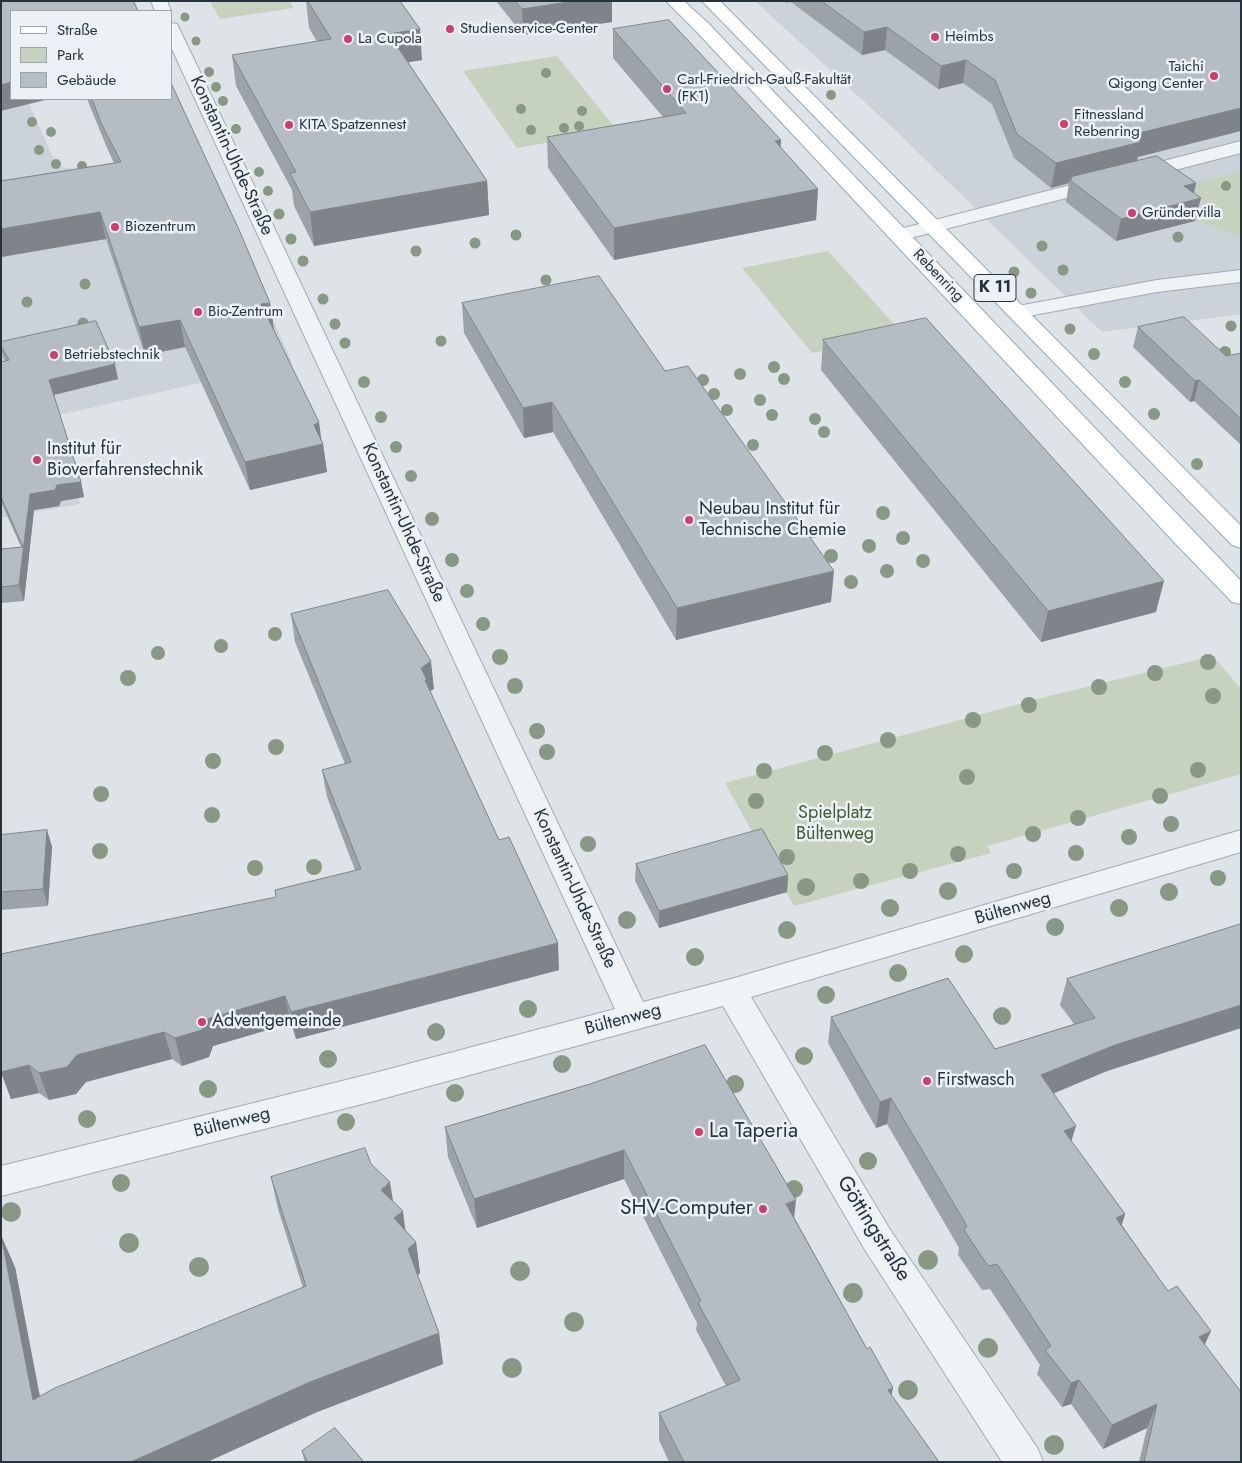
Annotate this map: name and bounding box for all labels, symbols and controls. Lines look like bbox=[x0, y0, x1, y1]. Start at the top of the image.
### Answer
legend bbox=[10, 10, 172, 100]
text: Straße bbox=[57, 19, 97, 41]
place label: Studienservice-Center bbox=[460, 20, 598, 38]
marker: Studienservice-Center bbox=[444, 23, 456, 35]
place label: Heimbs bbox=[945, 28, 994, 46]
place label: La Cupola bbox=[358, 30, 422, 48]
marker: Heimbs bbox=[929, 31, 941, 43]
marker: La Cupola bbox=[342, 33, 354, 45]
text: Park bbox=[57, 44, 84, 66]
place label: Taichi Qigong Center bbox=[1108, 58, 1204, 93]
text: Gebäude bbox=[57, 69, 116, 91]
marker: Taichi Qigong Center bbox=[1208, 70, 1220, 82]
place label: Carl-Friedrich-Gauß-Fakultät (FK1) bbox=[677, 71, 851, 106]
street label: Konstantin-Uhde-Straße bbox=[185, 73, 277, 239]
marker: Carl-Friedrich-Gauß-Fakultät (FK1) bbox=[661, 83, 673, 95]
place label: Fitnessland Rebenring bbox=[1074, 106, 1144, 141]
place label: KITA Spatzennest bbox=[299, 116, 406, 134]
marker: Fitnessland Rebenring bbox=[1058, 118, 1070, 130]
marker: KITA Spatzennest bbox=[283, 119, 295, 131]
place label: Gründervilla bbox=[1142, 204, 1221, 222]
marker: Gründervilla bbox=[1126, 207, 1138, 219]
place label: Biozentrum bbox=[125, 218, 196, 236]
marker: Biozentrum bbox=[109, 221, 121, 233]
street label: Rebenring bbox=[909, 246, 967, 306]
road number: K 11 bbox=[974, 274, 1016, 302]
place label: Bio-Zentrum bbox=[208, 303, 283, 321]
marker: Bio-Zentrum bbox=[192, 306, 204, 318]
place label: Betriebstechnik bbox=[64, 346, 160, 364]
marker: Betriebstechnik bbox=[48, 349, 60, 361]
place label: Institut für Bioverfahrenstechnik bbox=[47, 439, 203, 482]
street label: Konstantin-Uhde-Straße bbox=[357, 440, 449, 606]
marker: Institut für Bioverfahrenstechnik bbox=[31, 454, 43, 466]
place label: Neubau Institut für Technische Chemie bbox=[699, 499, 846, 542]
marker: Neubau Institut für Technische Chemie bbox=[683, 514, 695, 526]
park label: Spielplatz Bültenweg bbox=[796, 803, 874, 846]
street label: Konstantin-Uhde-Straße bbox=[528, 806, 620, 972]
street label: Bültenweg bbox=[972, 888, 1054, 930]
street label: Bültenweg bbox=[582, 999, 664, 1041]
place label: Adventgemeinde bbox=[212, 1011, 341, 1033]
marker: Adventgemeinde bbox=[196, 1016, 208, 1028]
place label: Firstwasch bbox=[937, 1070, 1015, 1092]
marker: Firstwasch bbox=[921, 1075, 933, 1087]
street label: Bültenweg bbox=[192, 1103, 272, 1143]
place label: La Taperia bbox=[709, 1119, 798, 1145]
marker: La Taperia bbox=[693, 1126, 705, 1138]
street label: Göttingstraße bbox=[831, 1172, 915, 1286]
place label: SHV-Computer bbox=[620, 1196, 753, 1222]
marker: SHV-Computer bbox=[757, 1203, 769, 1215]

